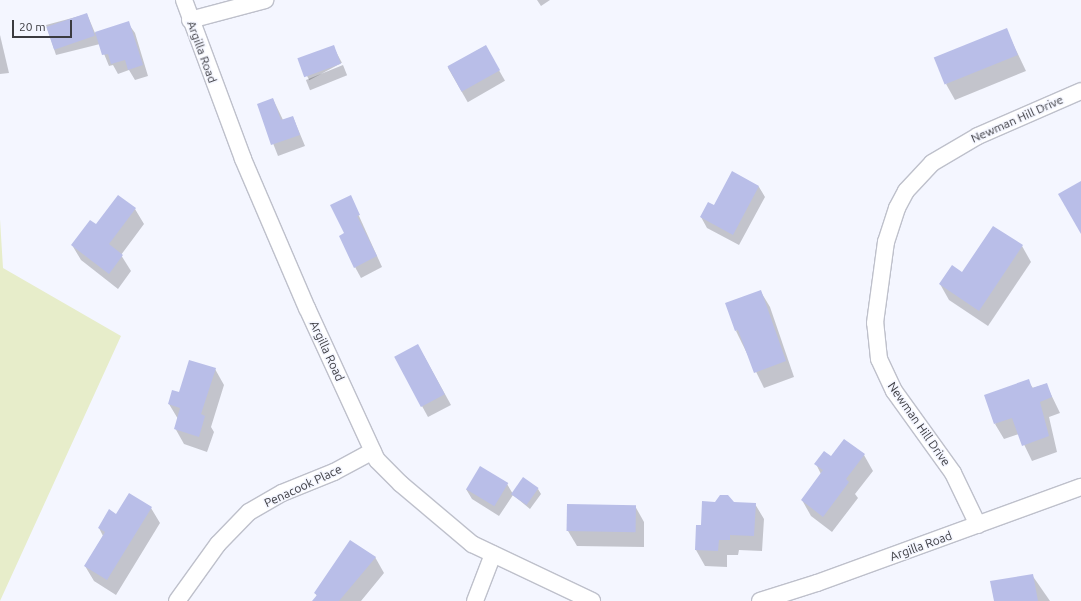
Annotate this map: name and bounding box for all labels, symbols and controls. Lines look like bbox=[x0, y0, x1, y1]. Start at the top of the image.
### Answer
scale bar bbox=[14, 12, 74, 38]
street label: Argilla Road bbox=[184, 19, 220, 85]
text: 20 m bbox=[19, 20, 46, 33]
street label: Newman Hill Drive bbox=[969, 92, 1065, 146]
street label: Argilla Road bbox=[307, 318, 347, 384]
street label: Newman Hill Drive bbox=[885, 379, 953, 469]
street label: Penacook Place bbox=[262, 462, 344, 510]
street label: Argilla Road bbox=[888, 528, 954, 564]

